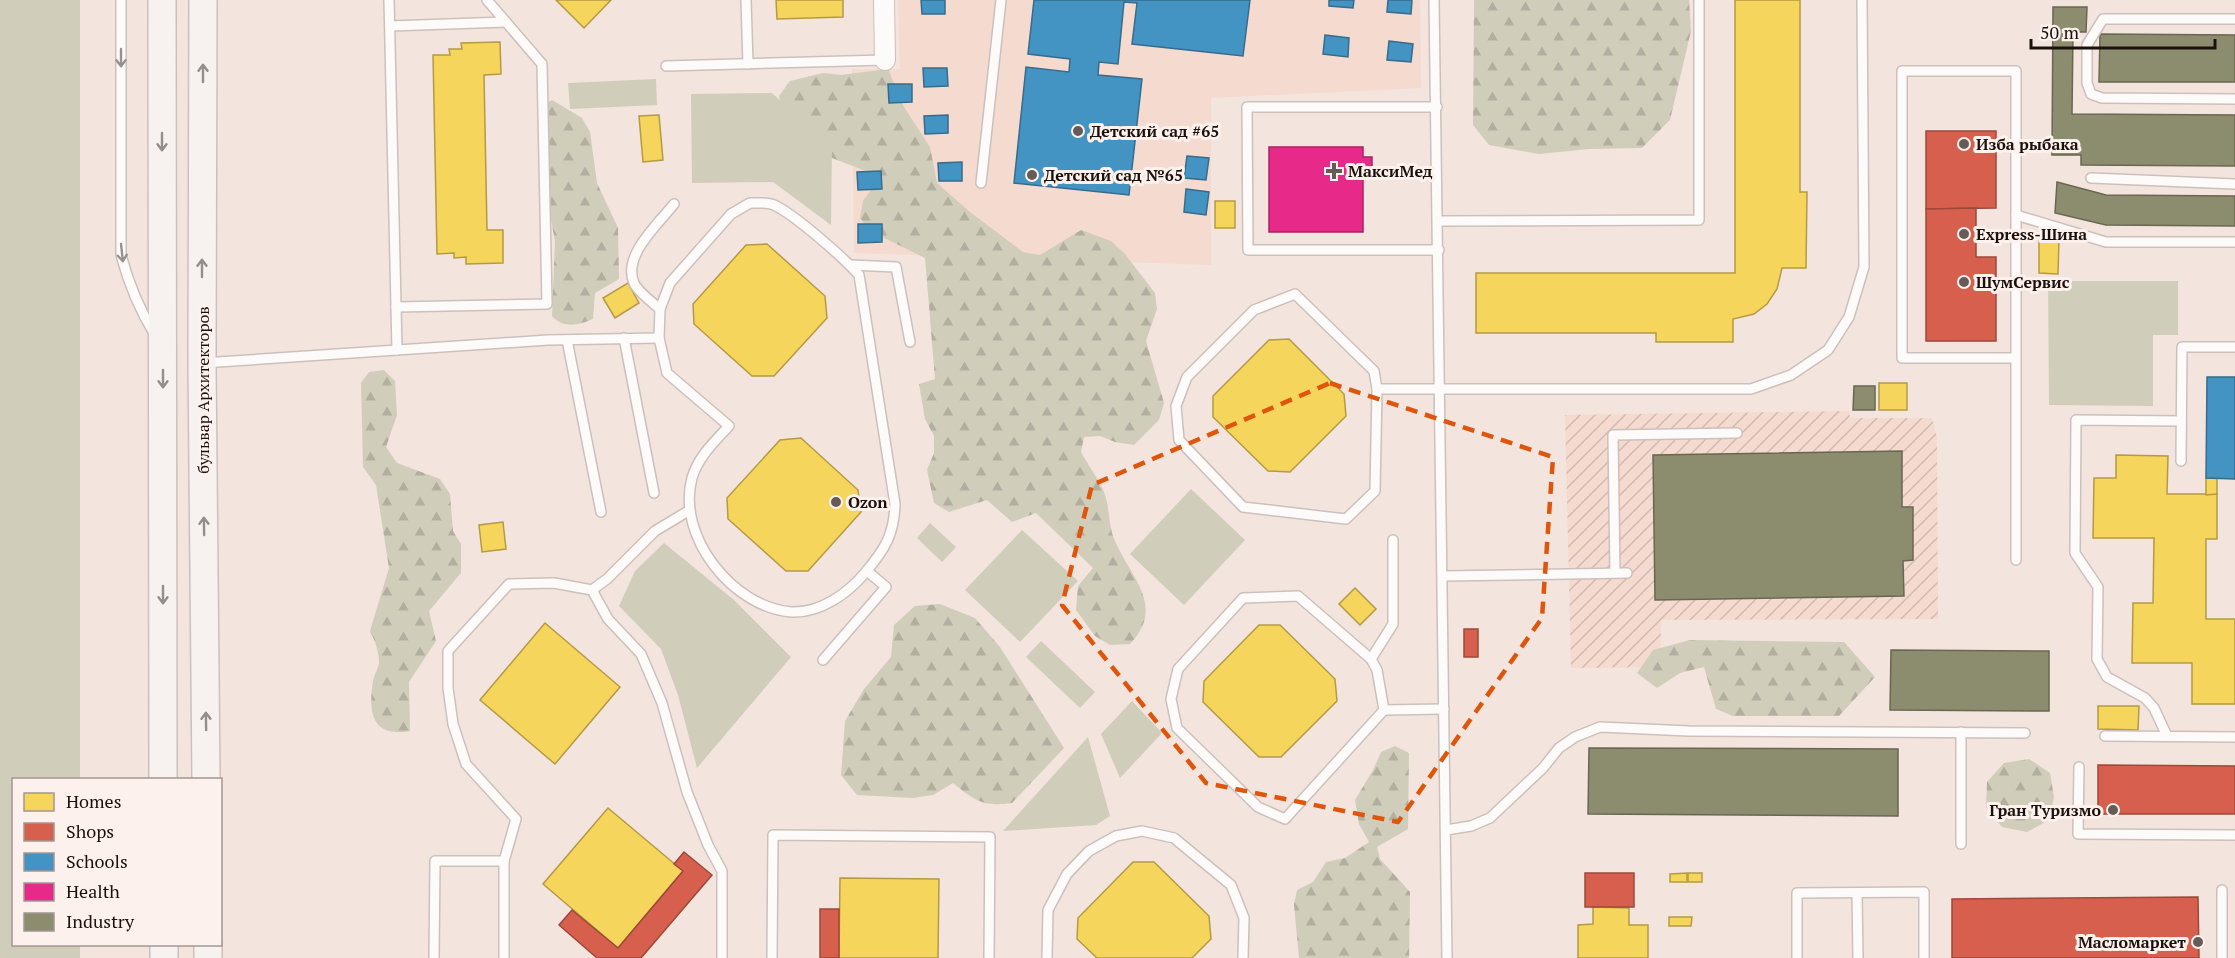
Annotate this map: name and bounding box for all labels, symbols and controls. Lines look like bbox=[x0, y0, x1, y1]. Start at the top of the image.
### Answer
scale bar bbox=[2031, 12, 2216, 50]
text: 50 m bbox=[2040, 20, 2080, 44]
one-way arrow bbox=[115, 48, 127, 68]
one-way arrow bbox=[197, 64, 208, 84]
place label: Детский сад #65 bbox=[1090, 120, 1219, 142]
marker: Детский сад #65 bbox=[1071, 124, 1085, 138]
one-way arrow bbox=[156, 132, 168, 152]
place label: Изба рыбака bbox=[1976, 133, 2079, 155]
marker: Изба рыбака bbox=[1957, 137, 1971, 151]
place label: МаксиМед bbox=[1348, 160, 1433, 182]
marker: МаксиМед bbox=[1325, 162, 1343, 180]
place label: Детский сад №65 bbox=[1044, 164, 1183, 186]
marker: Детский сад №65 bbox=[1025, 168, 1039, 182]
place label: Express-Шина bbox=[1976, 223, 2087, 245]
marker: Express-Шина bbox=[1957, 227, 1971, 241]
one-way arrow bbox=[117, 243, 128, 263]
one-way arrow bbox=[196, 259, 208, 279]
place label: ШумСервис bbox=[1976, 271, 2070, 293]
marker: ШумСервис bbox=[1957, 275, 1971, 289]
street label: бульвар Архитекторов bbox=[192, 306, 214, 474]
one-way arrow bbox=[157, 369, 169, 389]
place label: Ozon bbox=[848, 491, 888, 513]
marker: Ozon bbox=[829, 495, 843, 509]
one-way arrow bbox=[198, 517, 209, 537]
one-way arrow bbox=[157, 585, 169, 605]
one-way arrow bbox=[200, 712, 211, 732]
legend bbox=[12, 778, 222, 946]
text: Homes bbox=[66, 789, 121, 813]
place label: Гран Туризмо bbox=[1989, 799, 2101, 821]
marker: Гран Туризмо bbox=[2106, 803, 2120, 817]
text: Shops bbox=[66, 819, 114, 843]
text: Schools bbox=[66, 849, 128, 873]
text: Health bbox=[66, 879, 120, 903]
text: Industry bbox=[66, 909, 135, 933]
place label: Масломаркет bbox=[2078, 931, 2186, 953]
marker: Масломаркет bbox=[2191, 935, 2205, 949]

